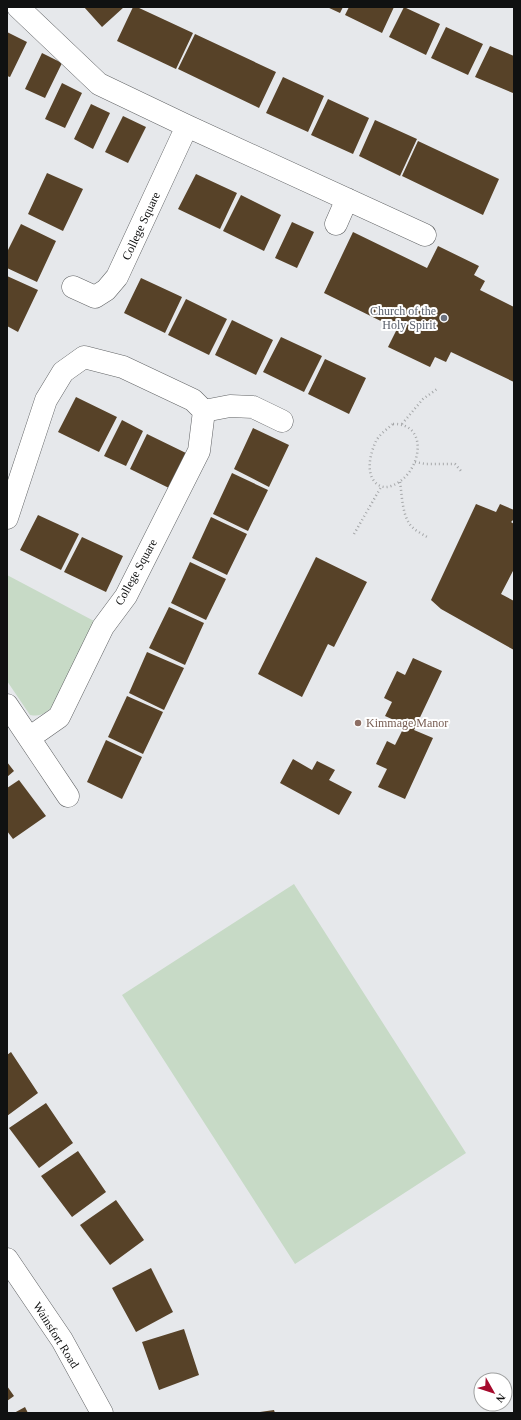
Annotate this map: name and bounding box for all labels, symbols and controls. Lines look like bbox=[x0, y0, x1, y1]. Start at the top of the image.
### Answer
street label: College Square bbox=[119, 190, 163, 262]
place label: Church of the Holy Spirit bbox=[370, 304, 437, 332]
marker: Church of the Holy Spirit bbox=[439, 313, 449, 323]
street label: College Square bbox=[112, 536, 160, 608]
place label: Kimmage Manor bbox=[366, 716, 448, 730]
marker: Kimmage Manor bbox=[353, 718, 363, 728]
street label: Wainsfort Road bbox=[30, 1299, 82, 1371]
north arrow bbox=[473, 1372, 513, 1412]
text: N bbox=[494, 1391, 508, 1405]

